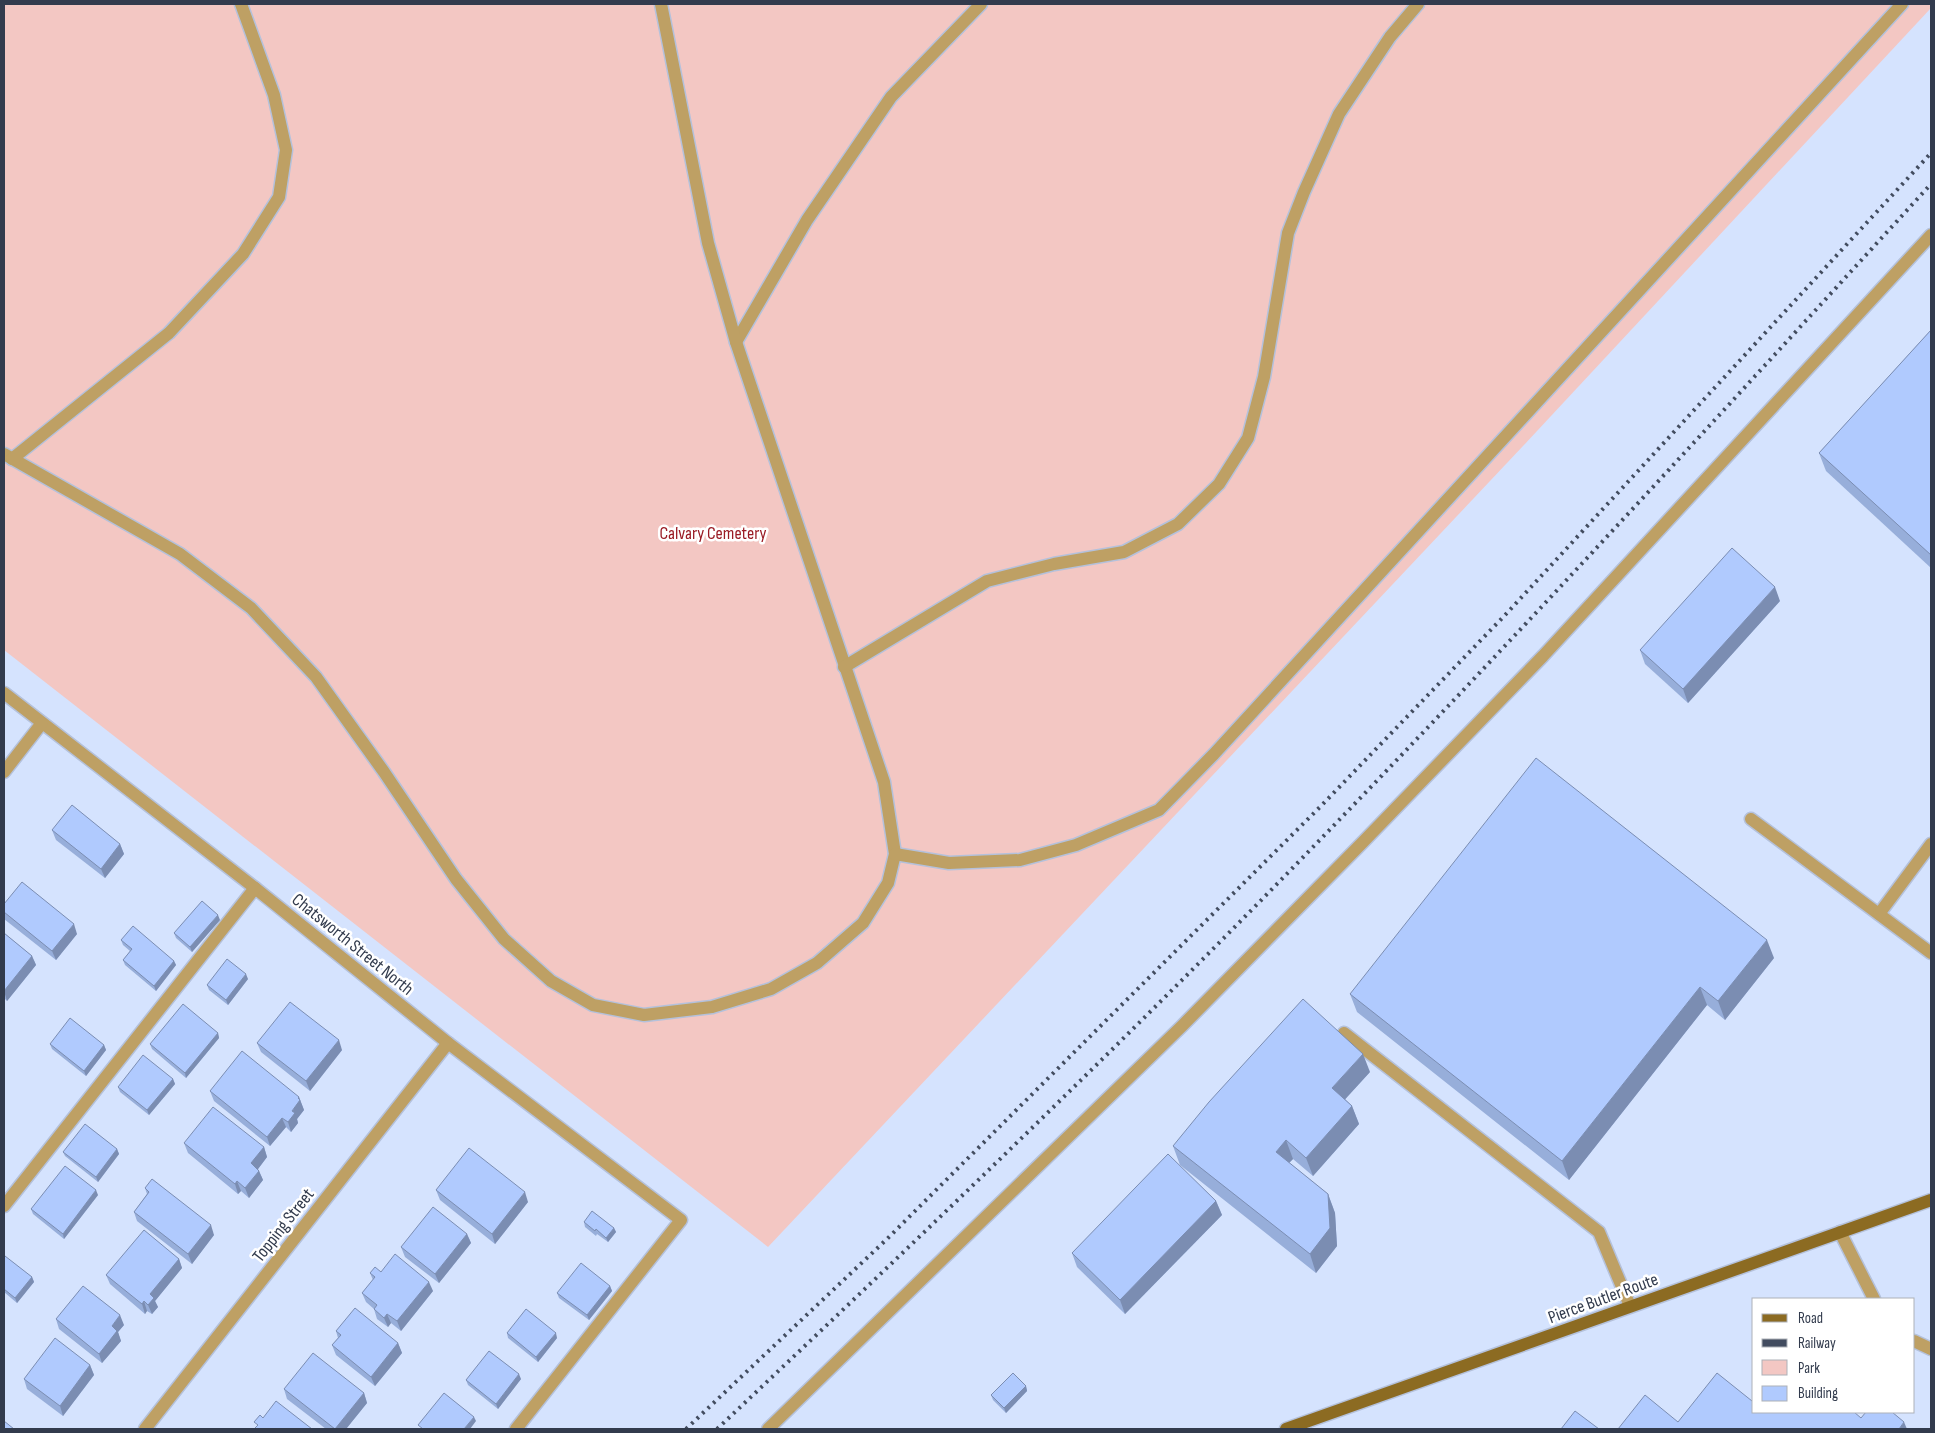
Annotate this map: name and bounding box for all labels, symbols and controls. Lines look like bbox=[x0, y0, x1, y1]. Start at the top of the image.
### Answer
park label: Calvary Cemetery bbox=[660, 523, 766, 544]
street label: Chatsworth Street North bbox=[288, 889, 418, 1000]
street label: Topping Street bbox=[248, 1184, 319, 1266]
street label: Pierce Butler Route bbox=[1545, 1269, 1661, 1328]
legend bbox=[1752, 1298, 1915, 1413]
text: Road bbox=[1798, 1309, 1823, 1328]
text: Railway bbox=[1798, 1334, 1836, 1353]
text: Park bbox=[1798, 1359, 1820, 1378]
text: Building bbox=[1798, 1384, 1838, 1403]

